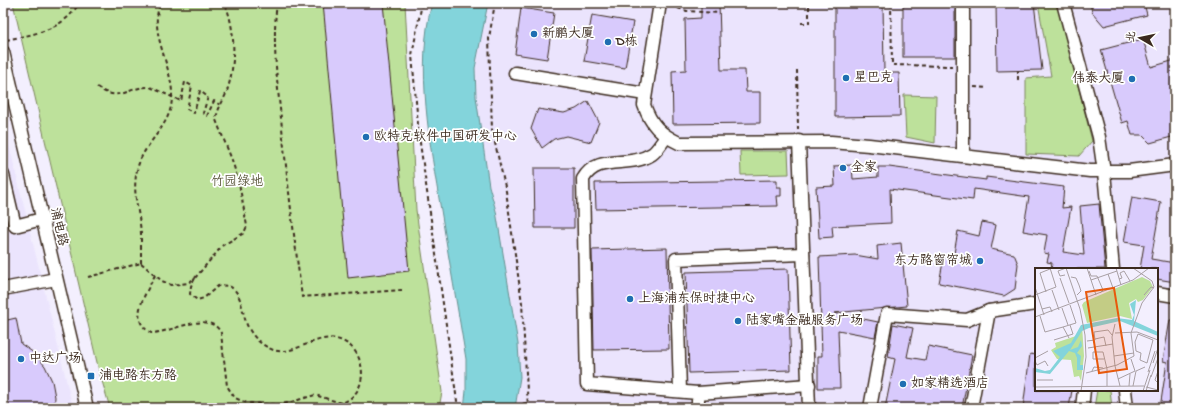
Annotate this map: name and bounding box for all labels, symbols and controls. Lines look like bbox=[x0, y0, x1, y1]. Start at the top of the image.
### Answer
north arrow bbox=[1120, 18, 1160, 58]
place label: 新鹏大厦 bbox=[542, 26, 594, 42]
marker: 新鹏大厦 bbox=[529, 29, 539, 39]
text: 北 bbox=[1125, 30, 1139, 43]
place label: D栋 bbox=[615, 33, 637, 50]
marker: D栋 bbox=[603, 37, 613, 47]
place label: 星巴克 bbox=[854, 70, 893, 86]
place label: 伟泰大厦 bbox=[1072, 71, 1124, 87]
marker: 星巴克 bbox=[841, 73, 851, 83]
marker: 伟泰大厦 bbox=[1127, 74, 1137, 84]
place label: 欧特克软件中国研发中心 bbox=[374, 128, 517, 145]
marker: 欧特克软件中国研发中心 bbox=[361, 132, 371, 142]
place label: 全家 bbox=[851, 160, 877, 176]
marker: 全家 bbox=[838, 163, 848, 173]
park label: 竹园绿地 bbox=[211, 174, 263, 190]
street label: 浦电路 bbox=[46, 206, 71, 248]
place label: 东方路窗帘城 bbox=[894, 253, 972, 269]
marker: 东方路窗帘城 bbox=[975, 256, 985, 266]
inset map bbox=[1035, 268, 1158, 391]
place label: 上海浦东保时捷中心 bbox=[638, 291, 755, 307]
marker: 上海浦东保时捷中心 bbox=[625, 294, 635, 304]
place label: 陆家嘴金融服务广场 bbox=[746, 312, 863, 329]
marker: 陆家嘴金融服务广场 bbox=[733, 316, 743, 326]
place label: 中达广场 bbox=[29, 351, 81, 367]
marker: 中达广场 bbox=[16, 354, 26, 364]
place label: 浦电路东方路 bbox=[99, 368, 177, 384]
marker: 浦电路东方路 bbox=[86, 371, 96, 381]
place label: 如家精选酒店 bbox=[911, 376, 989, 392]
marker: 如家精选酒店 bbox=[898, 379, 908, 389]

